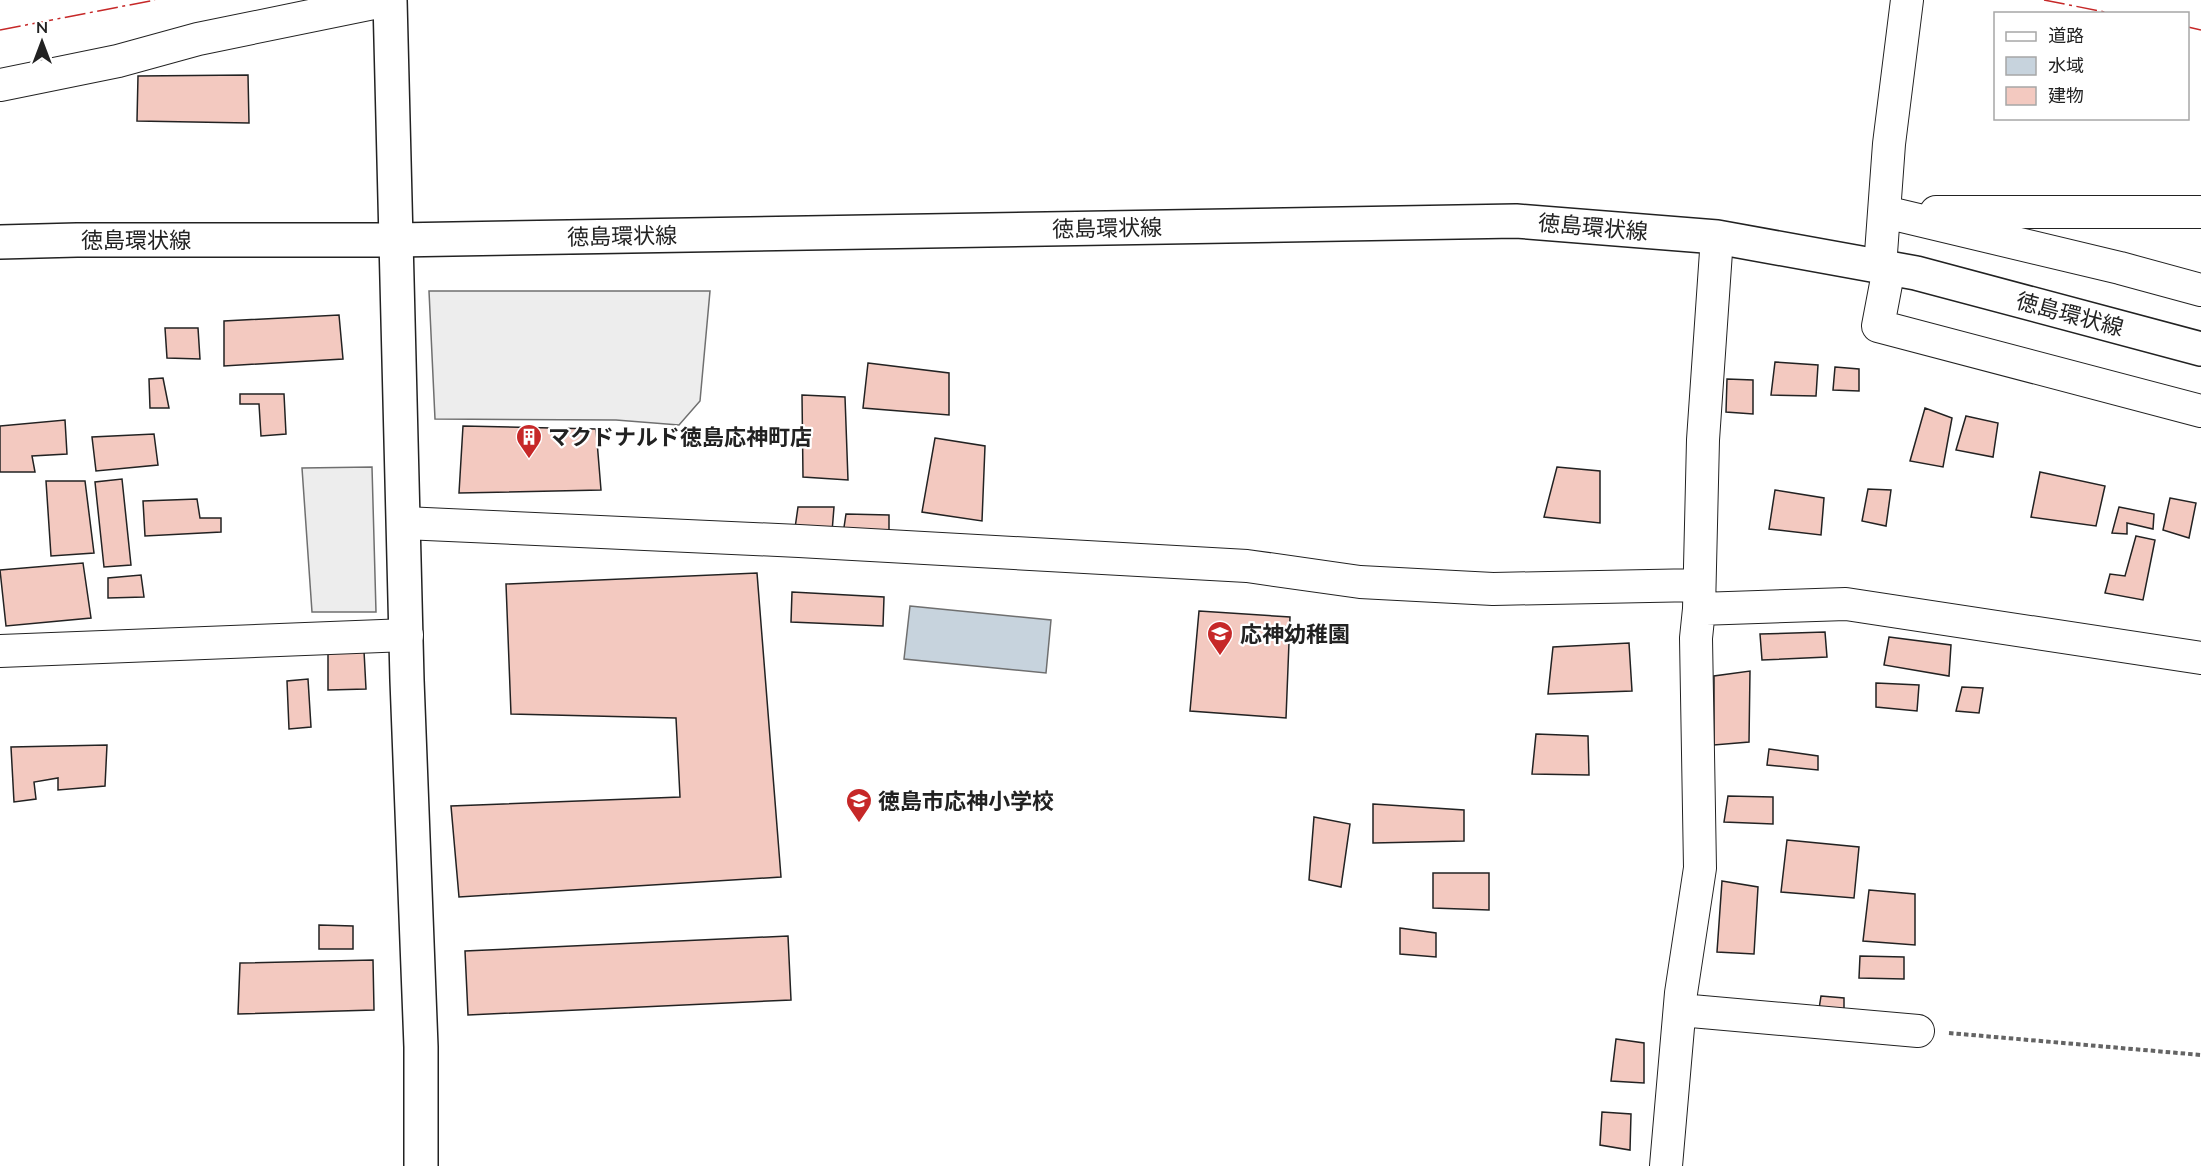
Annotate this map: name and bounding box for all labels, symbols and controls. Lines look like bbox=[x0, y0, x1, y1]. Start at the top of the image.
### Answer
north arrow bbox=[12, 12, 72, 72]
legend bbox=[1994, 12, 2189, 120]
text: N bbox=[36, 17, 48, 37]
text: 道路 bbox=[2048, 24, 2084, 47]
text: 水域 bbox=[2048, 54, 2084, 77]
text: 建物 bbox=[2048, 84, 2084, 107]
street label: 徳島環状線 bbox=[1537, 208, 1649, 246]
street label: 徳島環状線 bbox=[1052, 213, 1162, 243]
street label: 徳島環状線 bbox=[567, 221, 677, 251]
street label: 徳島環状線 bbox=[81, 226, 191, 254]
street label: 徳島環状線 bbox=[2013, 286, 2127, 342]
building icon: マクドナルド徳島応神町店 bbox=[514, 422, 544, 460]
place label: マクドナルド徳島応神町店 bbox=[548, 423, 812, 451]
school or university icon: 応神幼稚園 bbox=[1205, 619, 1235, 657]
place label: 応神幼稚園 bbox=[1240, 620, 1350, 648]
school or university icon: 徳島市応神小学校 bbox=[844, 786, 874, 824]
place label: 徳島市応神小学校 bbox=[878, 787, 1054, 815]

